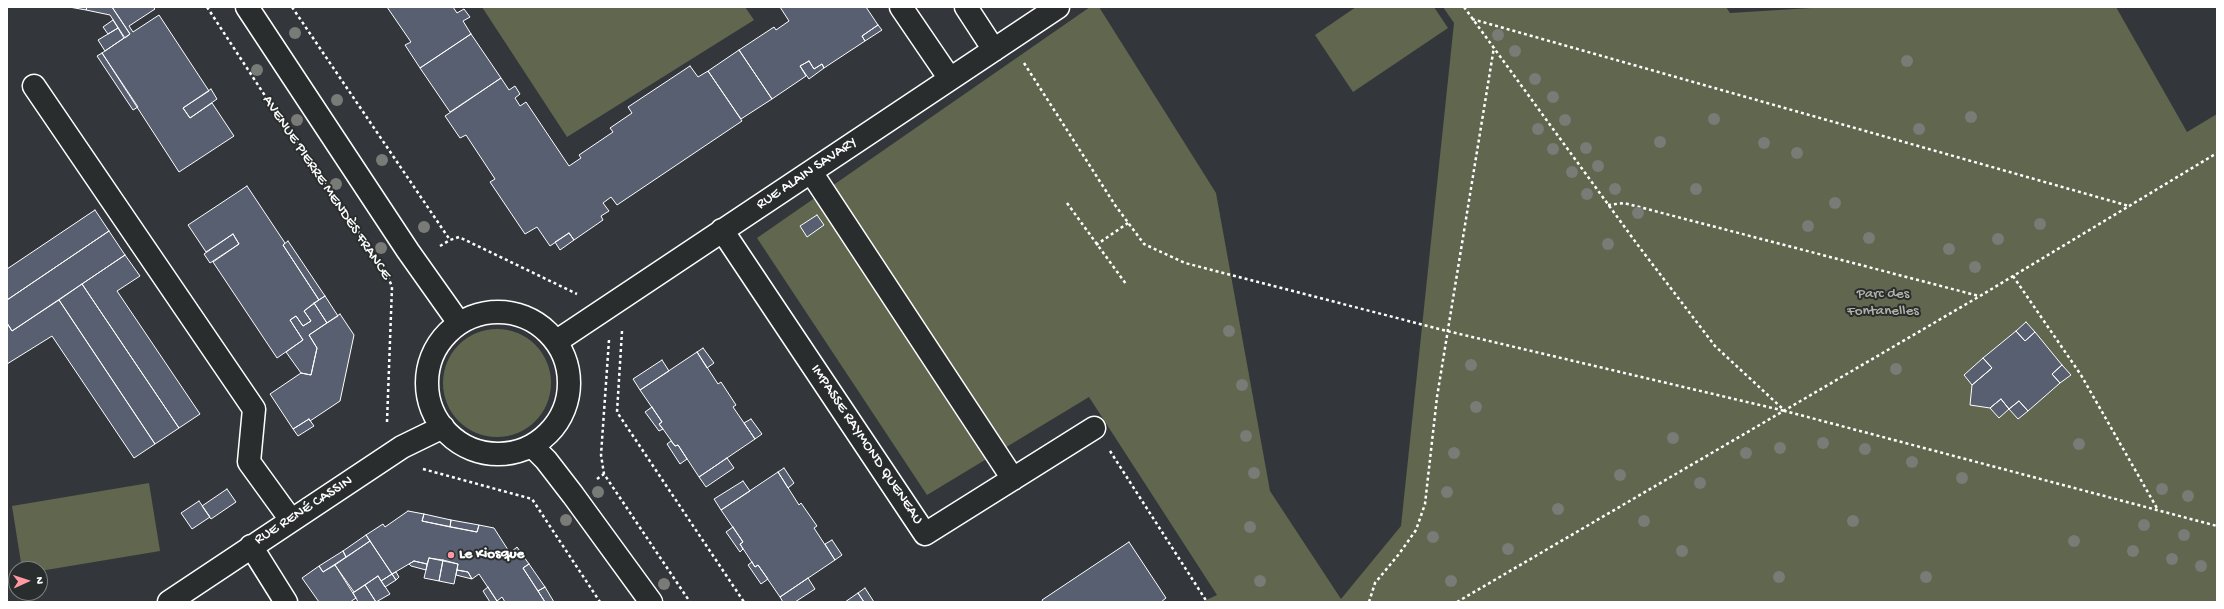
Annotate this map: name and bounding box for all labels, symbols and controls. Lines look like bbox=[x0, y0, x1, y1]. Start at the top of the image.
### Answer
street label: AVENUE PIERRE MENDÈS FRANCE bbox=[257, 92, 395, 284]
street label: RUE ALAIN SAVARY bbox=[753, 134, 861, 214]
park label: Parc des Fontanelles bbox=[1847, 286, 1919, 321]
street label: IMPASSE RAYMOND QUENEAU bbox=[806, 362, 926, 528]
street label: RUE RENÉ CASSIN bbox=[251, 473, 357, 549]
place label: Le Kiosque bbox=[459, 546, 524, 564]
marker: Le Kiosque bbox=[446, 550, 456, 560]
north arrow bbox=[8, 561, 48, 601]
text: N bbox=[33, 577, 45, 584]

